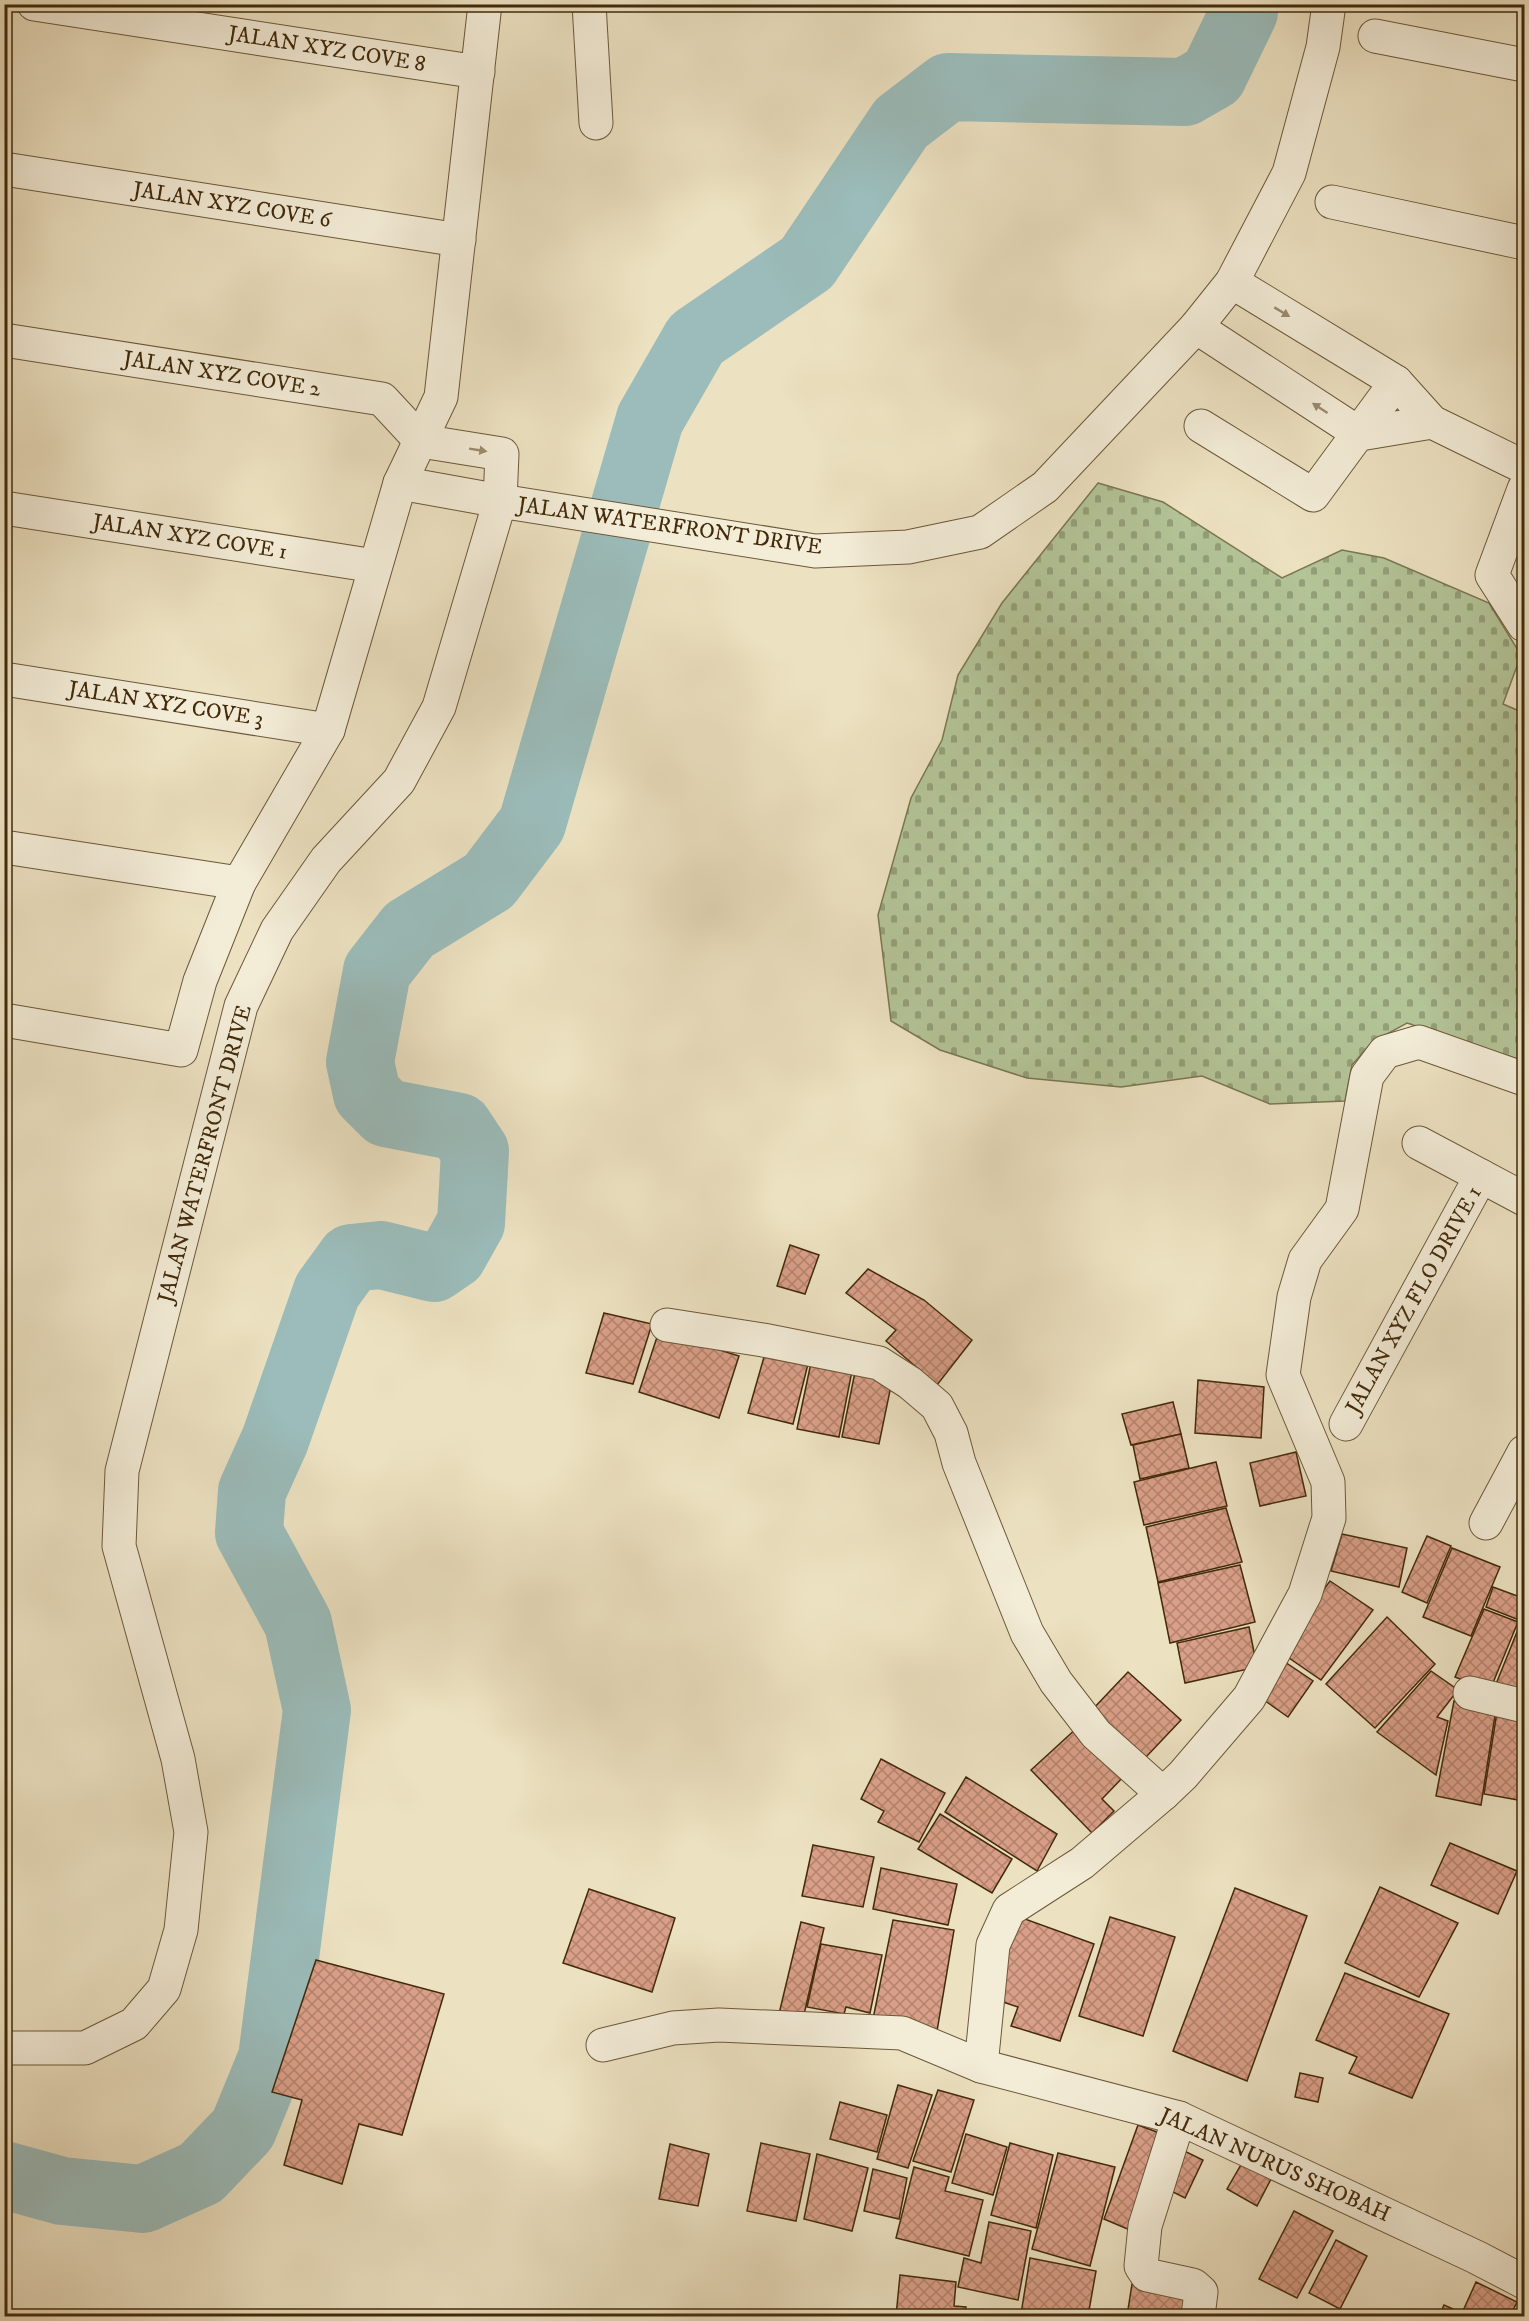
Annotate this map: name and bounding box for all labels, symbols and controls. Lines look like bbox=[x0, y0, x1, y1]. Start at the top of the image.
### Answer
street label: JALAN XYZ COVE 8 bbox=[224, 20, 428, 78]
street label: JALAN XYZ COVE 6 bbox=[129, 176, 334, 234]
one-way arrow bbox=[1274, 307, 1290, 318]
street label: JALAN XYZ COVE 2 bbox=[119, 345, 323, 403]
one-way arrow bbox=[1311, 402, 1328, 413]
one-way arrow bbox=[469, 446, 488, 455]
street label: JALAN WATERFRONT DRIVE bbox=[514, 491, 824, 561]
street label: JALAN XYZ COVE 1 bbox=[89, 508, 289, 566]
street label: JALAN XYZ COVE 3 bbox=[65, 675, 265, 733]
street label: JALAN WATERFRONT DRIVE bbox=[152, 1002, 258, 1308]
street label: JALAN XYZ FLO DRIVE 1 bbox=[1339, 1181, 1488, 1420]
street label: JALAN NURUS SHOBAH bbox=[1154, 2101, 1395, 2228]

